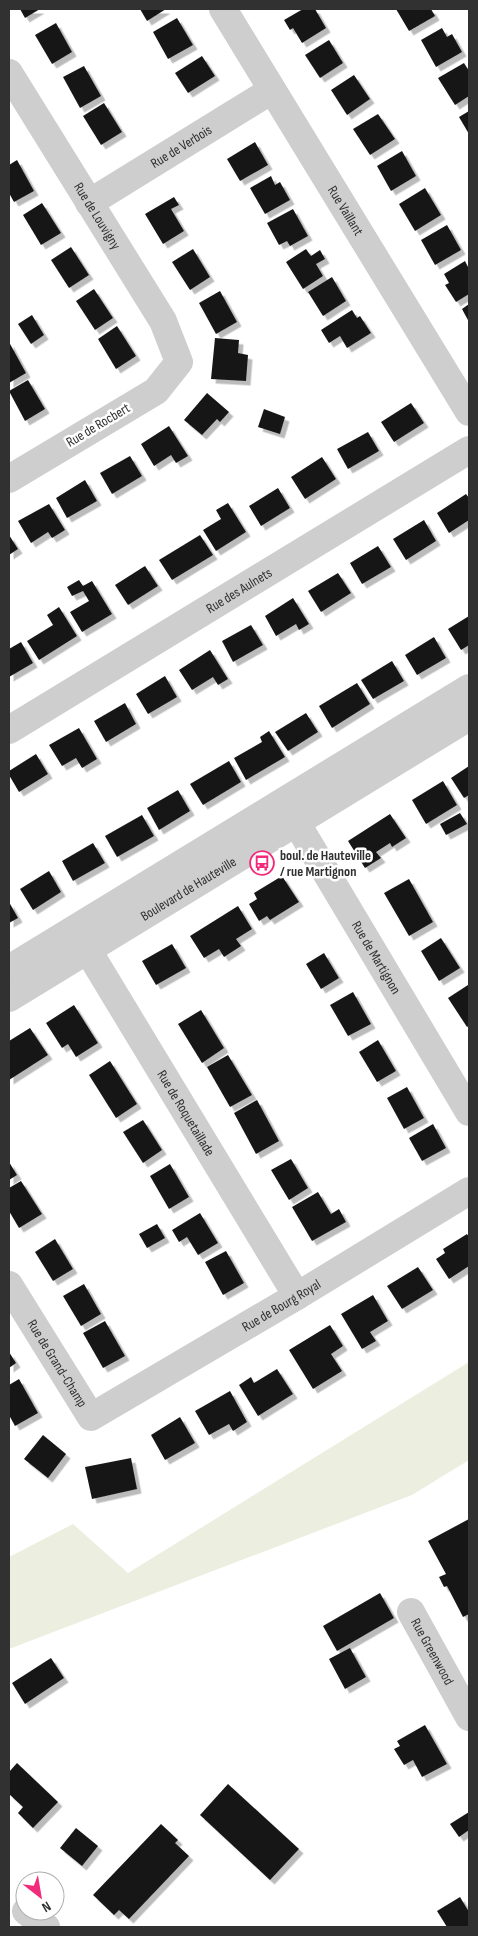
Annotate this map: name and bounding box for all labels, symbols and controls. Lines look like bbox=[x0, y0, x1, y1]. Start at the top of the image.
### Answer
street label: Rue de Verbois bbox=[147, 121, 215, 172]
street label: Rue de Louvigny bbox=[70, 179, 125, 253]
street label: Rue Vaillant bbox=[324, 183, 368, 238]
street label: Rue de Rocbert bbox=[63, 399, 133, 451]
street label: Rue des Aulnets bbox=[203, 564, 275, 617]
place label: boul. de Hauteville / rue Martignon bbox=[280, 847, 371, 880]
bus stop icon: boul. de Hauteville / rue Martignon bbox=[249, 850, 275, 876]
street label: Boulevard de Hauteville bbox=[137, 853, 239, 924]
street label: Rue de Martignon bbox=[348, 918, 405, 997]
street label: Rue de Roquetaillade bbox=[154, 1067, 219, 1159]
street label: Rue de Bourg Royal bbox=[239, 1275, 324, 1335]
street label: Rue de Grand-Champ bbox=[24, 1316, 91, 1410]
street label: Rue Greenwood bbox=[408, 1615, 458, 1688]
north arrow bbox=[15, 1871, 65, 1921]
text: N bbox=[39, 1898, 54, 1916]

